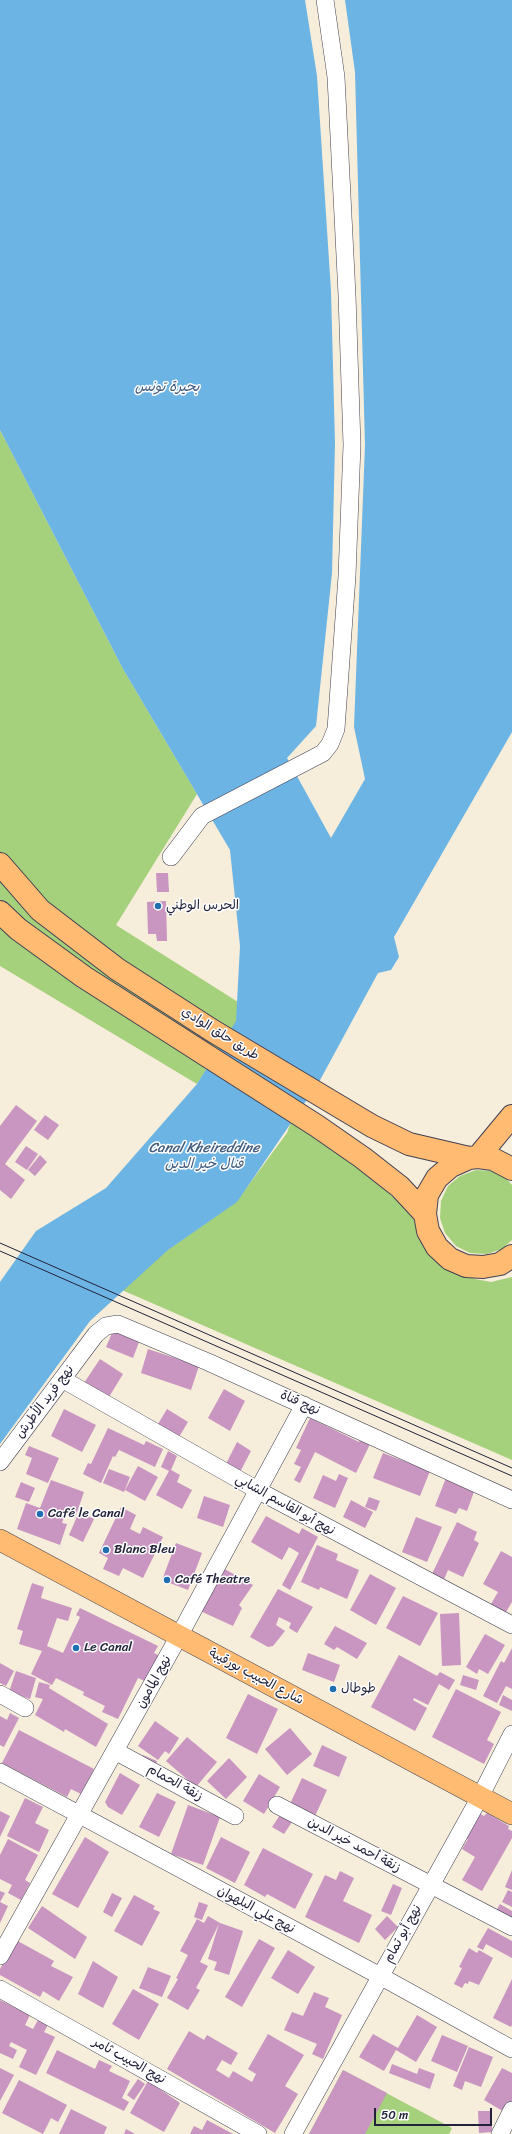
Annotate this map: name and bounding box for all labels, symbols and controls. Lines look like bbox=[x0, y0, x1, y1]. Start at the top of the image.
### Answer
water label: بحيرة تونس bbox=[135, 379, 199, 395]
place label: الحرس الوطني bbox=[166, 898, 239, 914]
marker: الحرس الوطني bbox=[153, 901, 163, 911]
street label: طريق حلق الوادي bbox=[178, 1004, 262, 1064]
water label: Canal Kheireddine قنال خير الدين bbox=[149, 1140, 259, 1172]
street label: نهج فريد الأطرش bbox=[12, 1362, 78, 1442]
street label: نهج قناة bbox=[278, 1387, 322, 1419]
street label: نهج أبو القاسم الشابي bbox=[232, 1471, 338, 1539]
place label: Café le Canal bbox=[48, 1506, 124, 1522]
marker: Café le Canal bbox=[35, 1509, 45, 1519]
place label: Blanc Bleu bbox=[114, 1542, 175, 1558]
marker: Blanc Bleu bbox=[101, 1545, 111, 1555]
place label: Café Theatre bbox=[175, 1572, 250, 1588]
marker: Café Theatre bbox=[162, 1575, 172, 1585]
place label: Le Canal bbox=[84, 1640, 132, 1656]
marker: Le Canal bbox=[71, 1643, 81, 1653]
street label: شارع الحبيب بورقيبة bbox=[206, 1645, 306, 1709]
street label: نهج المامون bbox=[133, 1653, 175, 1711]
place label: طوطال bbox=[341, 1681, 376, 1697]
marker: طوطال bbox=[328, 1684, 338, 1694]
street label: زنقة الحمام bbox=[145, 1761, 205, 1805]
street label: زنقة أحمد خير الدين bbox=[305, 1814, 403, 1876]
street label: نهج علي البلهوان bbox=[214, 1883, 298, 1937]
street label: نهج أبو تمام bbox=[381, 1902, 425, 1966]
street label: نهج الحبيب ثامر bbox=[89, 2034, 169, 2088]
scale bar bbox=[376, 2100, 494, 2126]
text: 50 m bbox=[381, 2104, 408, 2126]

